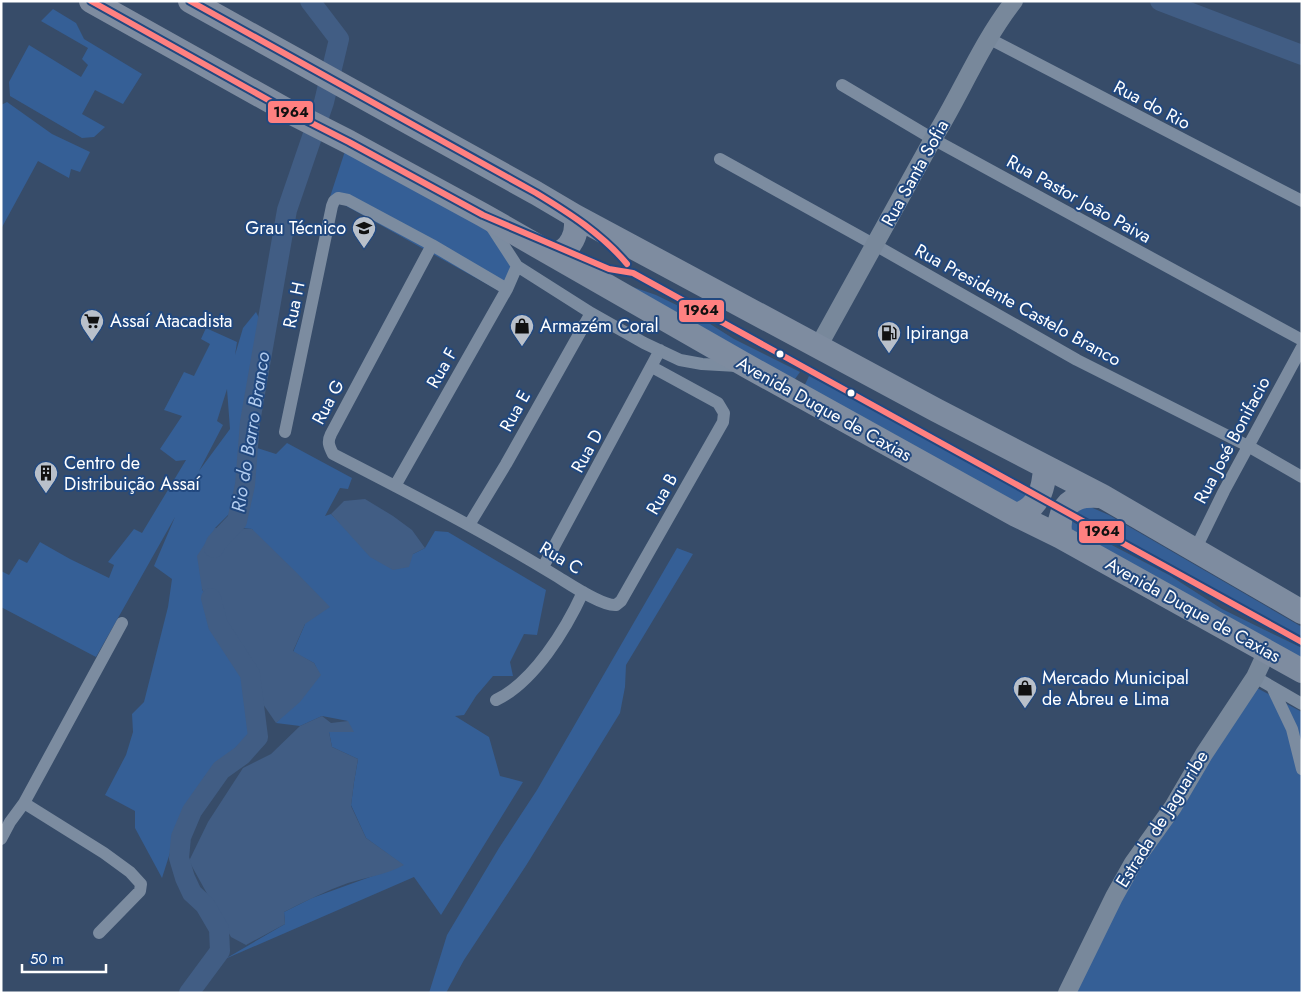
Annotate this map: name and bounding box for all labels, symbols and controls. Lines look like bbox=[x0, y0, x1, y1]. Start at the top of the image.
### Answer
street label: Rua do Rio bbox=[1109, 74, 1195, 136]
line badge: 1964 bbox=[267, 100, 314, 124]
text: 1964 bbox=[273, 102, 309, 122]
street label: Rua Santa Sofia bbox=[875, 115, 955, 231]
street label: Rua Pastor João Paiva bbox=[1002, 148, 1156, 250]
place label: Grau Técnico bbox=[245, 215, 346, 241]
school or university icon: Grau Técnico bbox=[351, 215, 377, 249]
street label: Rua Presidente Castelo Branco bbox=[910, 237, 1126, 373]
street label: Rua H bbox=[276, 280, 312, 330]
line badge: 1964 bbox=[678, 299, 725, 323]
text: 1964 bbox=[683, 300, 719, 320]
supermarket icon: Assaí Atacadista bbox=[79, 308, 105, 342]
place label: Assaí Atacadista bbox=[110, 308, 232, 334]
shop icon: Armazém Coral bbox=[509, 313, 535, 347]
place label: Armazém Coral bbox=[540, 313, 659, 339]
fuel station icon: Ipiranga bbox=[876, 320, 902, 354]
place label: Ipiranga bbox=[906, 320, 969, 346]
street label: Rua F bbox=[420, 343, 464, 393]
unlabelled marker bbox=[775, 349, 785, 359]
water label: Rio do Barro Branco bbox=[225, 350, 276, 514]
street label: Avenida Duque de Caxias bbox=[732, 350, 916, 468]
street label: Rua José Bonifacio bbox=[1188, 372, 1277, 508]
street label: Rua G bbox=[305, 375, 351, 429]
street label: Rua E bbox=[493, 386, 537, 436]
unlabelled marker bbox=[846, 388, 856, 398]
street label: Rua D bbox=[565, 425, 609, 477]
place label: Centro de Distribuição Assaí bbox=[64, 450, 201, 497]
building icon: Centro de Distribuição Assaí bbox=[33, 460, 59, 494]
street label: Rua B bbox=[640, 469, 684, 519]
line badge: 1964 bbox=[1078, 520, 1125, 544]
text: 1964 bbox=[1084, 521, 1120, 541]
street label: Rua C bbox=[535, 535, 587, 581]
street label: Avenida Duque de Caxias bbox=[1101, 551, 1285, 669]
place label: Mercado Municipal de Abreu e Lima bbox=[1042, 665, 1189, 712]
shop icon: Mercado Municipal de Abreu e Lima bbox=[1012, 675, 1038, 709]
street label: Estrada de Jaguaribe bbox=[1109, 745, 1215, 893]
scale bar bbox=[22, 942, 106, 974]
text: 50 m bbox=[30, 948, 64, 970]

